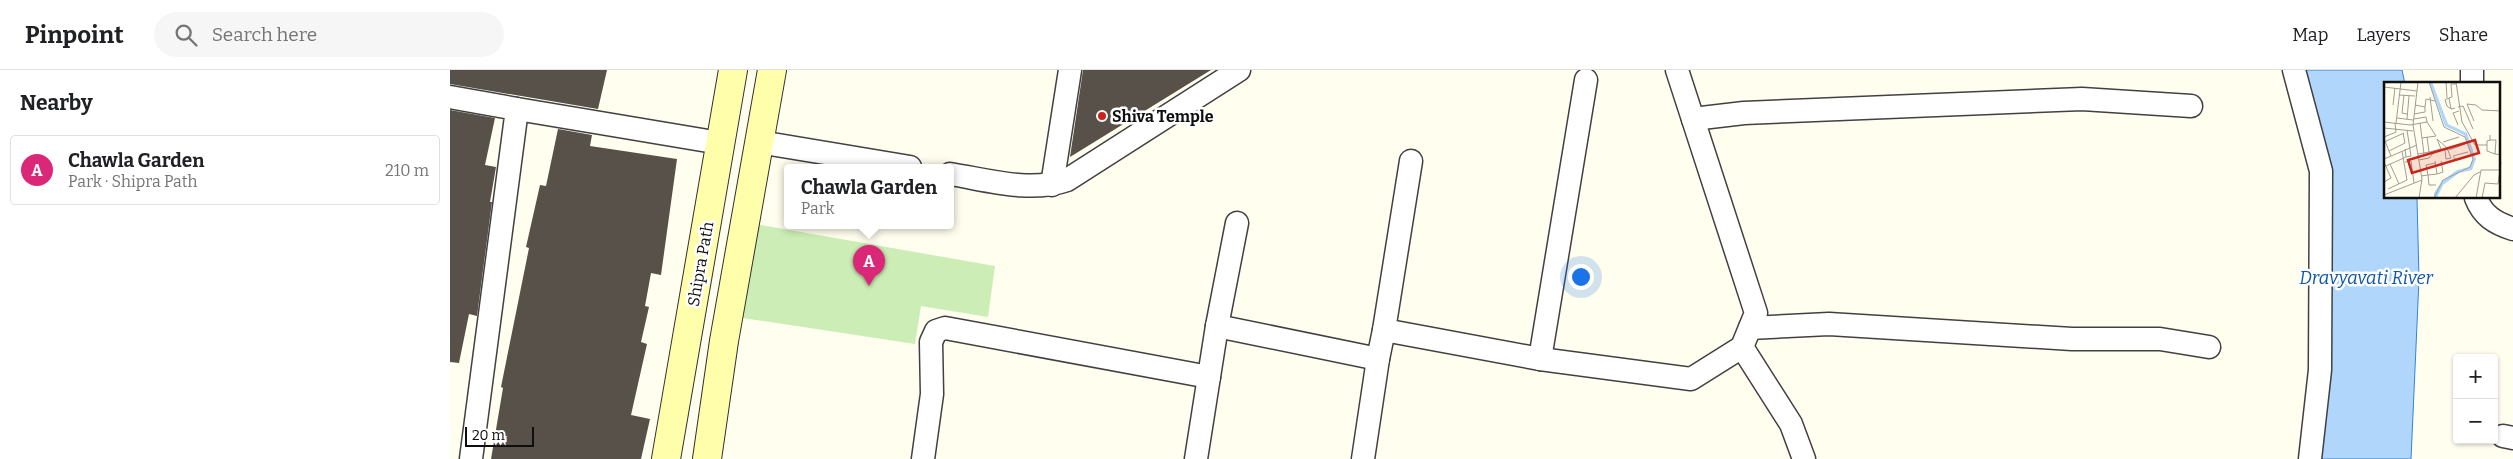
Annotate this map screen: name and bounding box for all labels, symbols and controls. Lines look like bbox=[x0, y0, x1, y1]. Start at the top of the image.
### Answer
search box bbox=[154, 12, 504, 57]
text: Pinpoint bbox=[25, 21, 124, 49]
icon: search bbox=[172, 21, 200, 49]
text: Search here bbox=[212, 23, 317, 46]
text: Map bbox=[2292, 24, 2328, 46]
text: Layers bbox=[2356, 24, 2411, 46]
text: Share bbox=[2439, 24, 2488, 46]
inset map bbox=[2384, 82, 2500, 199]
text: Nearby bbox=[20, 90, 93, 116]
place label: Shiva Temple bbox=[1112, 107, 1214, 126]
marker: Shiva Temple bbox=[1096, 110, 1108, 122]
text: Chawla Garden bbox=[68, 149, 204, 172]
text: A bbox=[31, 161, 43, 180]
text: 210 m bbox=[385, 161, 429, 180]
popup bbox=[784, 164, 954, 229]
text: Park · Shipra Path bbox=[68, 172, 197, 191]
text: Chawla Garden bbox=[801, 176, 937, 199]
text: Park bbox=[801, 199, 835, 218]
street label: Shipra Path bbox=[684, 220, 717, 308]
pin: A bbox=[853, 245, 885, 286]
your location bbox=[1568, 264, 1594, 290]
water label: Dravyavati River bbox=[2299, 267, 2433, 289]
map controls bbox=[2453, 354, 2498, 444]
button: + bbox=[2453, 354, 2498, 399]
button: − bbox=[2453, 399, 2498, 444]
scale bar bbox=[465, 424, 534, 447]
text: 20 m bbox=[472, 427, 505, 444]

